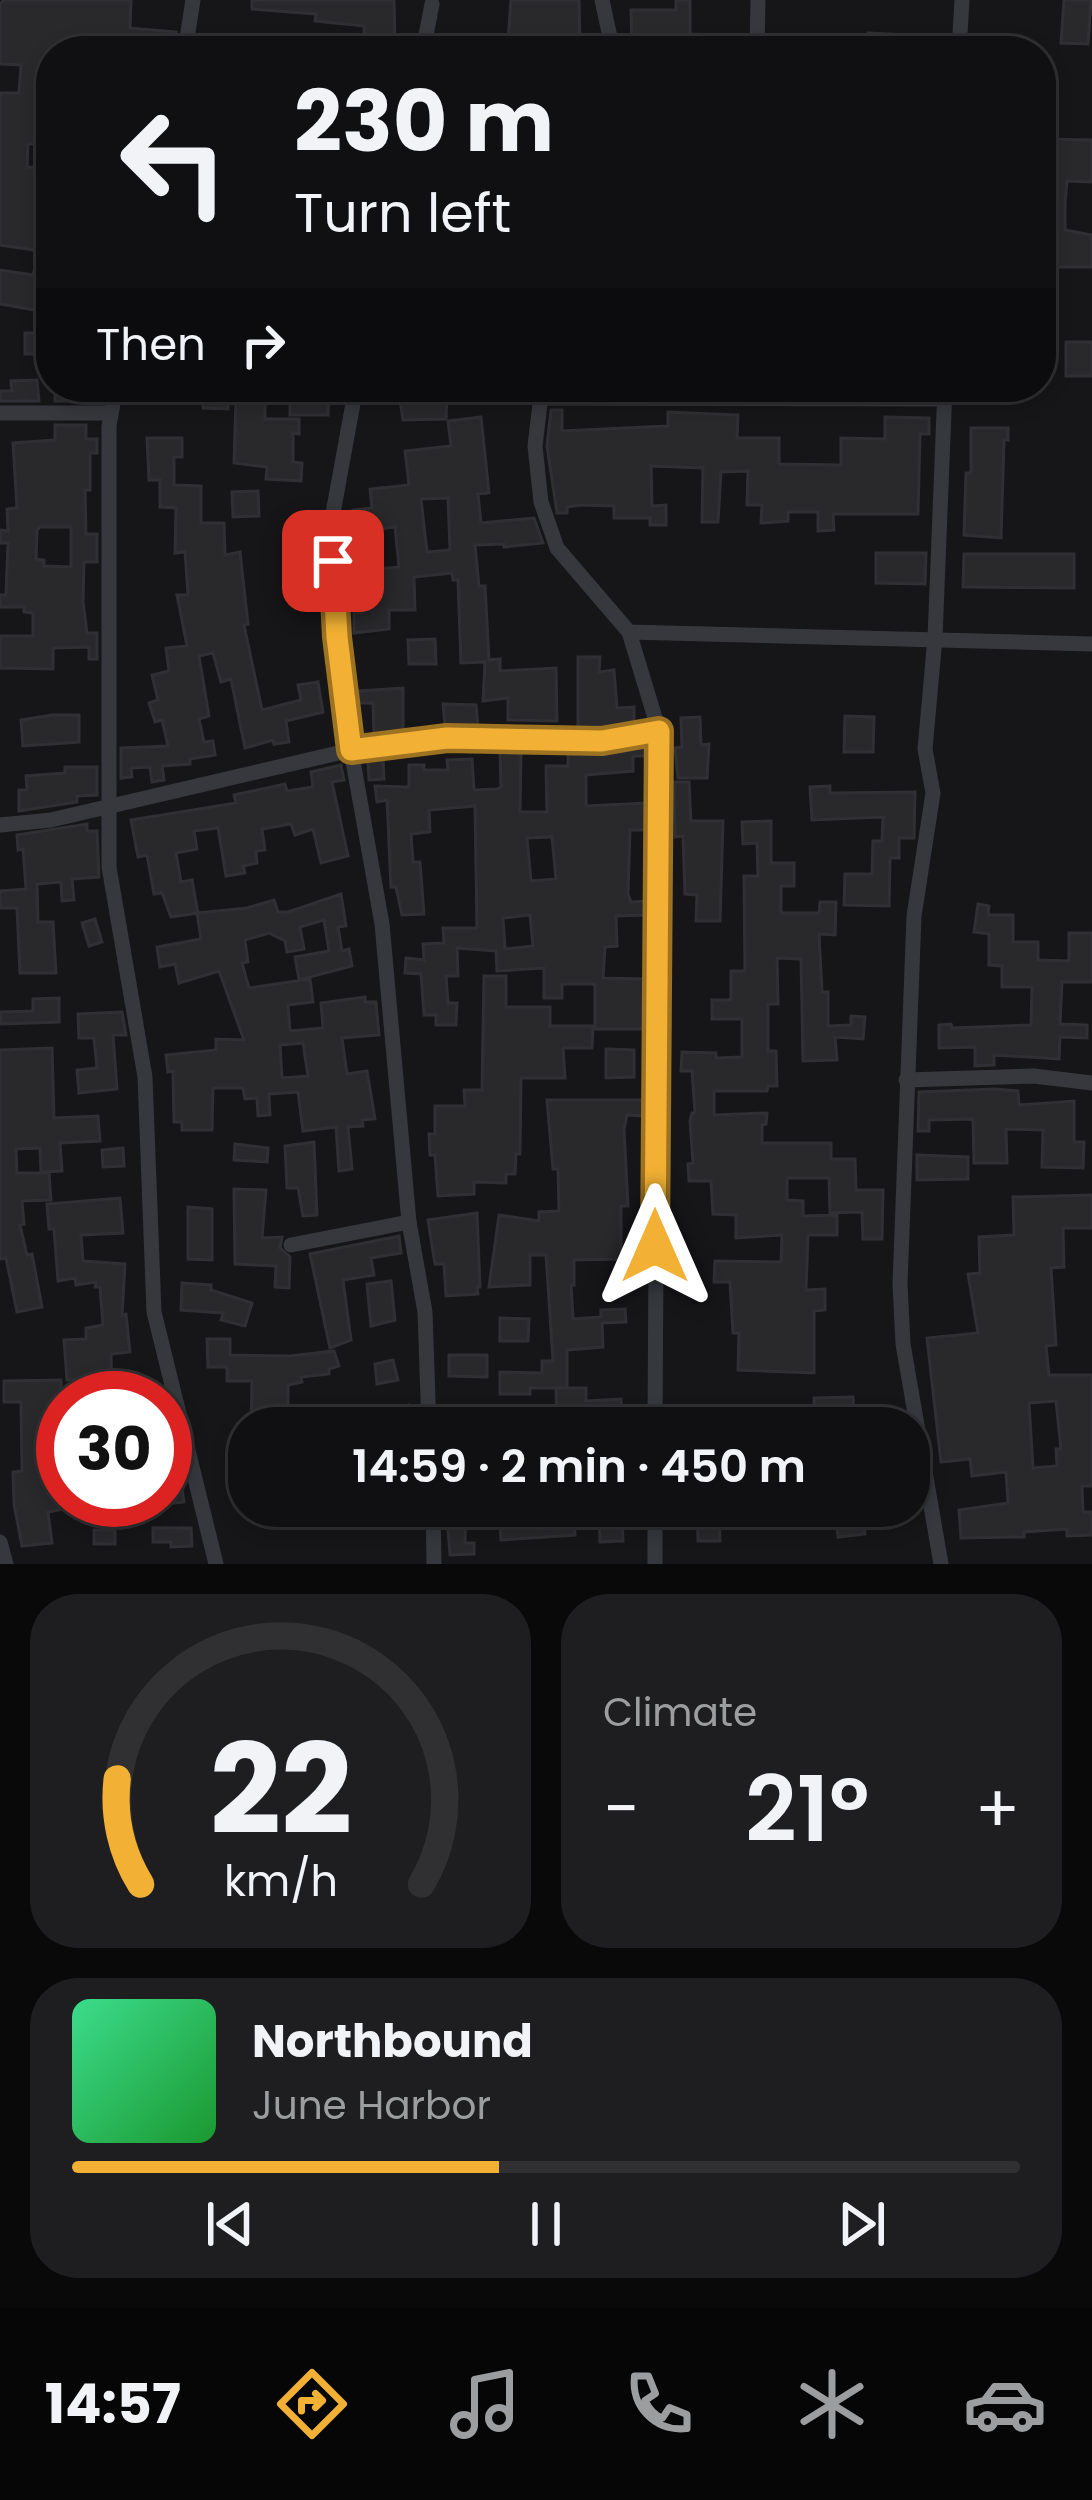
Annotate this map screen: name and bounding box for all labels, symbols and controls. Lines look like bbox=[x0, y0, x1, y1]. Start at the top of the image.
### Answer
text: 230 m bbox=[294, 63, 554, 180]
icon: left bbox=[96, 84, 252, 240]
text: Turn left bbox=[294, 175, 511, 251]
icon: right bbox=[230, 312, 296, 378]
text: Then bbox=[96, 313, 206, 376]
pin bbox=[282, 510, 384, 612]
icon: arrive bbox=[300, 528, 366, 594]
position arrow bbox=[592, 1183, 718, 1309]
speed limit sign: 30 bbox=[36, 1371, 192, 1527]
text: 14:59 · 2 min · 450 m bbox=[352, 1435, 806, 1498]
text: Climate bbox=[603, 1685, 757, 1740]
text: 22 bbox=[209, 1702, 352, 1877]
text: 21° bbox=[745, 1746, 869, 1873]
text: − bbox=[603, 1763, 639, 1855]
text: + bbox=[975, 1763, 1020, 1855]
text: km/h bbox=[223, 1851, 338, 1911]
text: Northbound bbox=[252, 2010, 533, 2073]
text: June Harbor bbox=[252, 2078, 491, 2133]
icon: previous bbox=[197, 2191, 263, 2257]
icon: pause bbox=[513, 2191, 579, 2257]
icon: next bbox=[829, 2191, 895, 2257]
icon: directions bbox=[270, 2362, 354, 2446]
icon: music bbox=[443, 2362, 527, 2446]
icon: phone bbox=[617, 2362, 701, 2446]
icon: climate bbox=[790, 2362, 874, 2446]
icon: car bbox=[963, 2362, 1047, 2446]
text: 14:57 bbox=[45, 2366, 181, 2442]

